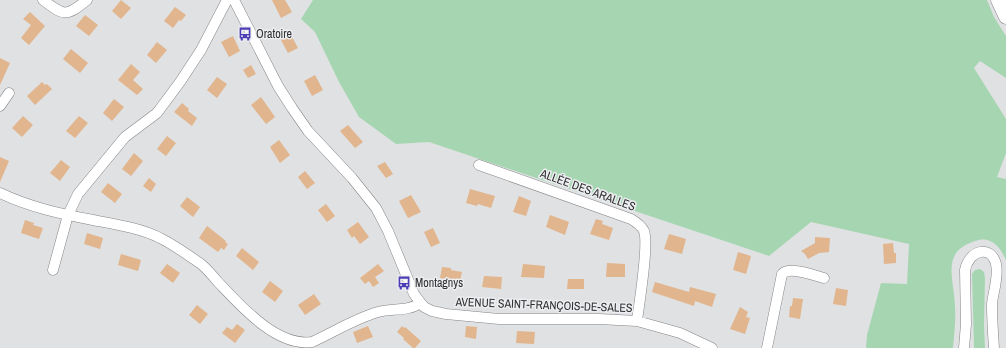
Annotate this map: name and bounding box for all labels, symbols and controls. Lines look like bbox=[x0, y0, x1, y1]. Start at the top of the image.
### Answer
bus stop icon: Oratoire bbox=[237, 26, 253, 42]
place label: Oratoire bbox=[256, 26, 292, 42]
street label: ALLÉE DES ARALLES bbox=[537, 165, 638, 215]
bus stop icon: Montagnys bbox=[396, 275, 412, 291]
place label: Montagnys bbox=[415, 275, 463, 291]
street label: AVENUE SAINT-FRANÇOIS-DE-SALES bbox=[454, 294, 633, 316]

